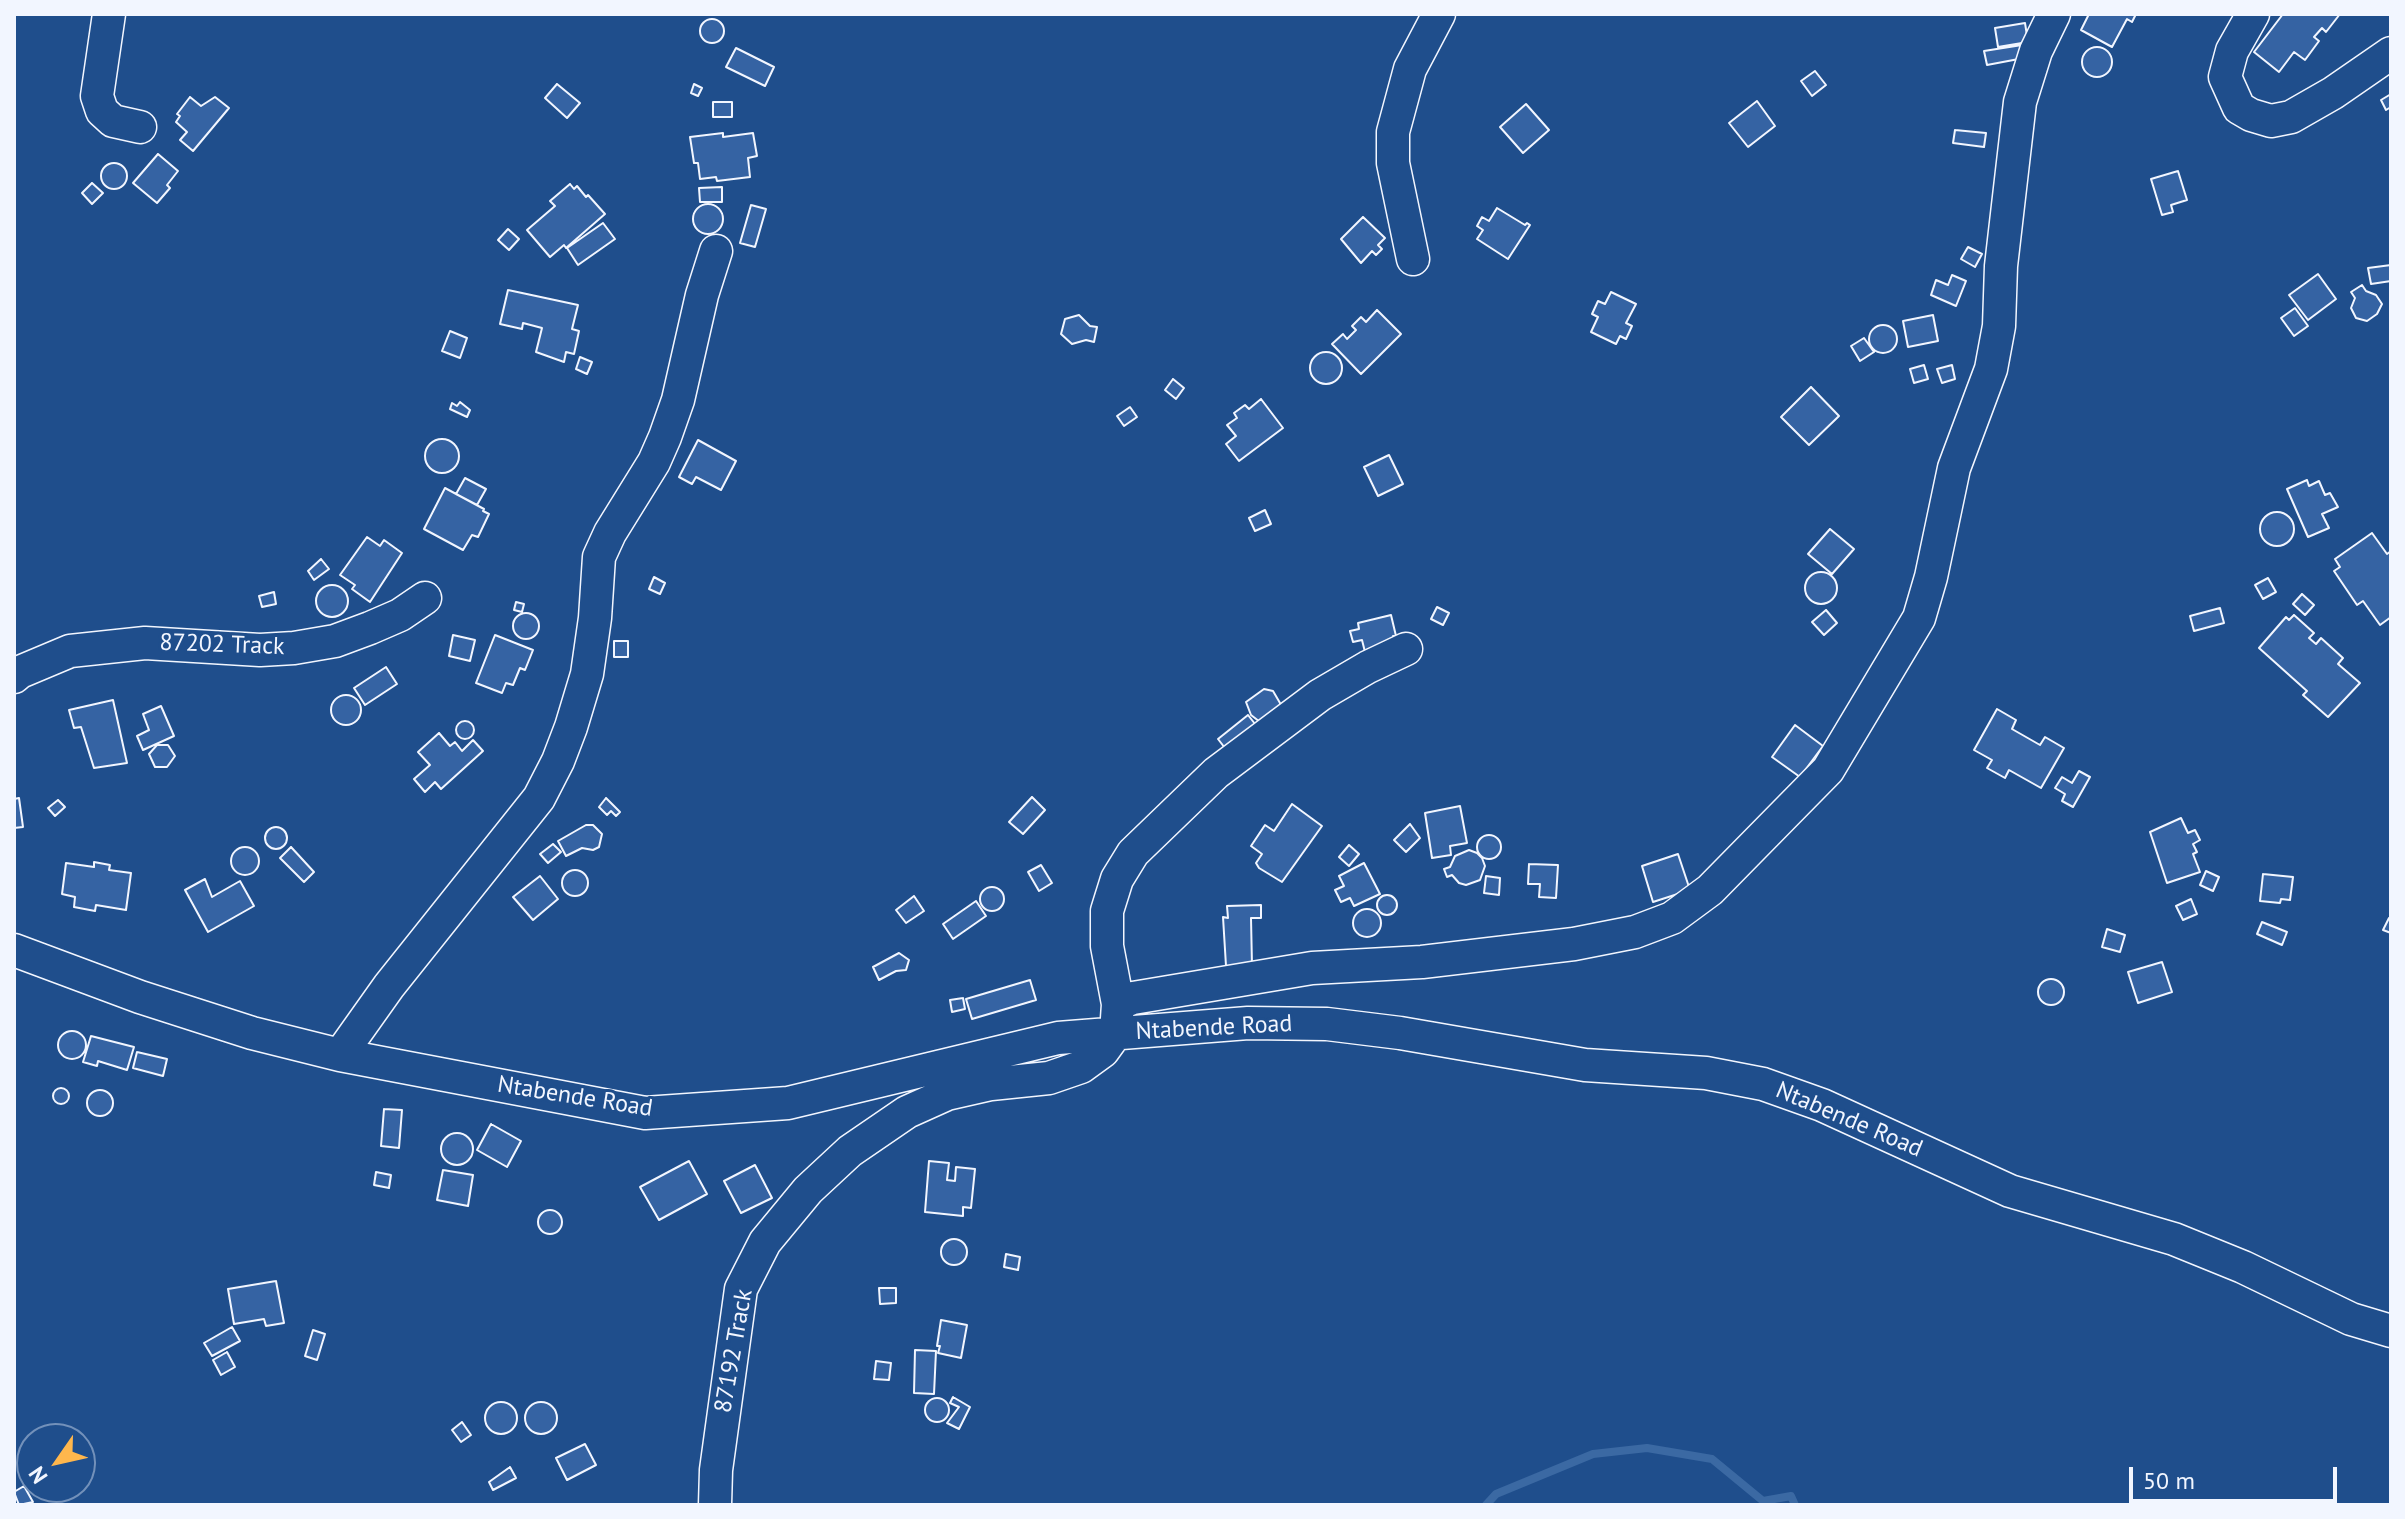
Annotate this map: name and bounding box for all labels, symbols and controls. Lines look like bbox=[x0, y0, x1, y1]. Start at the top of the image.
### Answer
street label: 87202 Track bbox=[159, 628, 285, 662]
street label: Ntabende Road bbox=[1135, 1010, 1293, 1046]
street label: Ntabende Road bbox=[495, 1071, 655, 1123]
street label: Ntabende Road bbox=[1771, 1076, 1927, 1164]
street label: 87192 Track bbox=[709, 1287, 759, 1415]
north arrow bbox=[16, 1423, 96, 1503]
scale bar bbox=[2133, 1451, 2341, 1501]
text: N bbox=[22, 1461, 53, 1489]
text: 50 m bbox=[2143, 1465, 2195, 1496]

